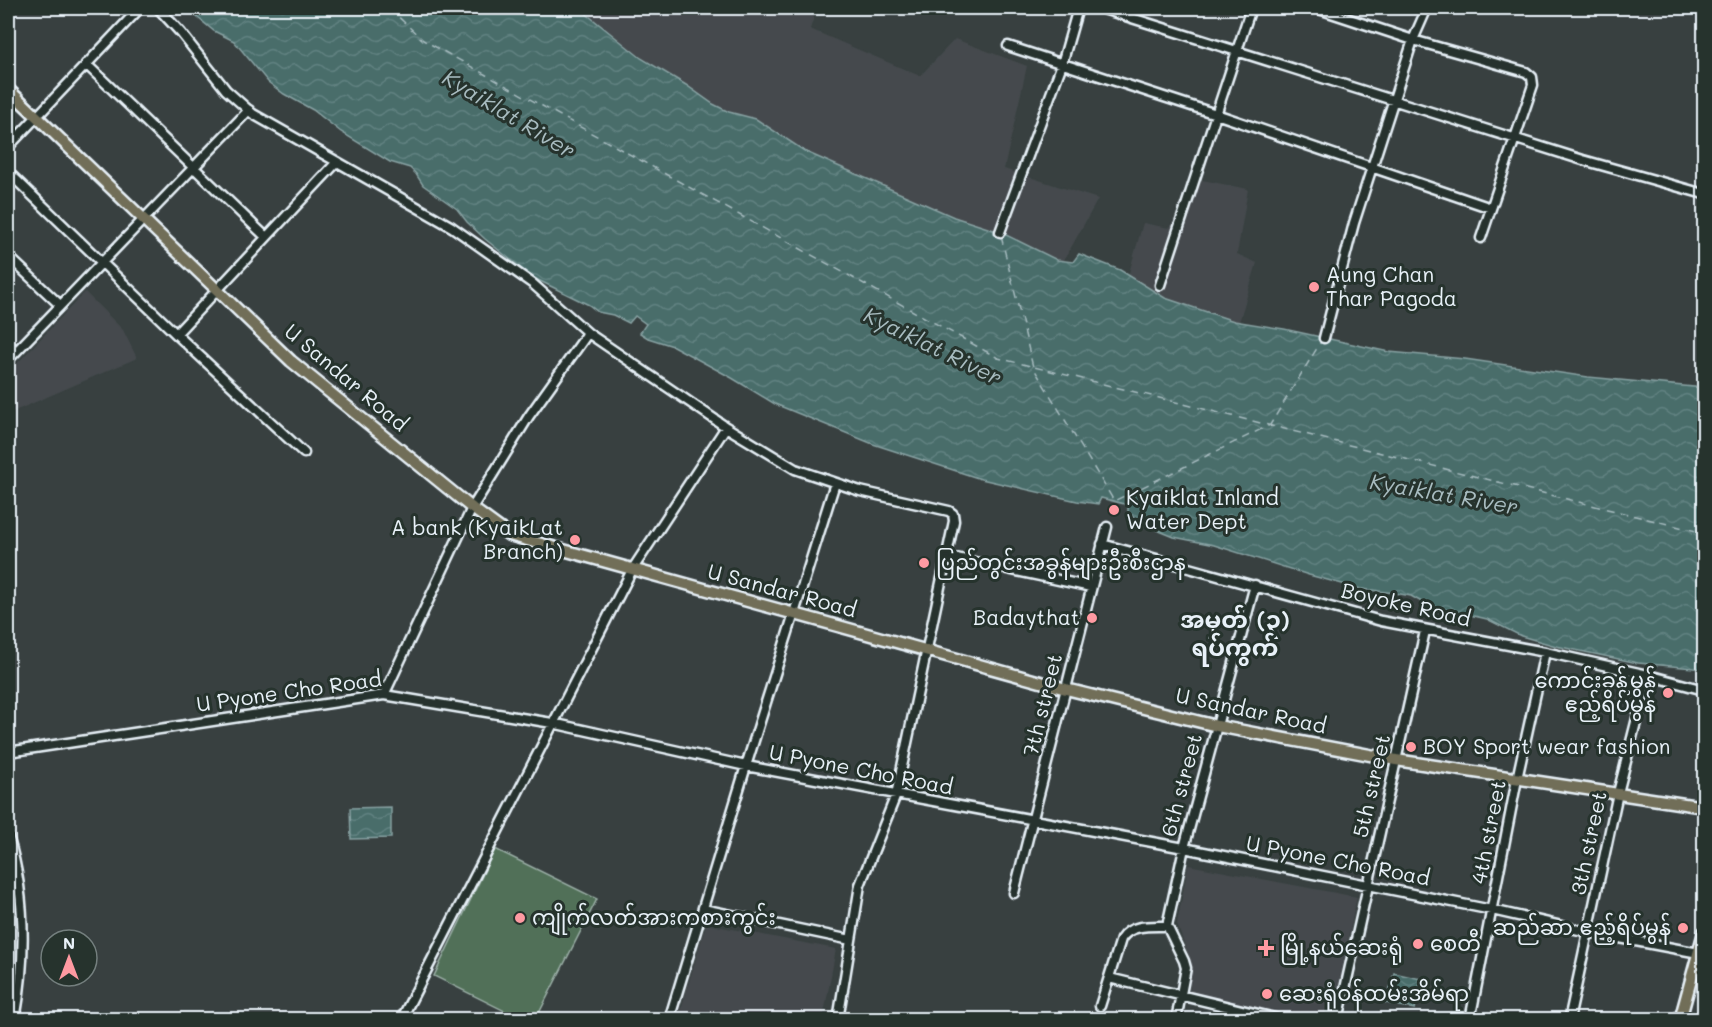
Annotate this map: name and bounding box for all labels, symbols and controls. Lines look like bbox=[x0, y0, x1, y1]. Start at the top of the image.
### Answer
water label: Kyaiklat River bbox=[437, 63, 581, 165]
place label: Aung Chan Thar Pagoda bbox=[1326, 260, 1457, 311]
marker: Aung Chan Thar Pagoda bbox=[1307, 280, 1321, 294]
water label: Kyaiklat River bbox=[859, 300, 1007, 391]
street label: U Sandar Road bbox=[280, 317, 414, 436]
water label: Kyaiklat River bbox=[1368, 466, 1520, 521]
place label: Kyaiklat Inland Water Dept bbox=[1126, 483, 1279, 534]
marker: Kyaiklat Inland Water Dept bbox=[1107, 503, 1121, 517]
place label: A bank (KyaikLat Branch) bbox=[391, 513, 563, 564]
marker: A bank (KyaikLat Branch) bbox=[568, 533, 582, 547]
place label: ပြည်တွင်းအခွန်များဦးစီးဌာန bbox=[936, 547, 1186, 581]
marker: ပြည်တွင်းအခွန်များဦးစီးဌာန bbox=[917, 556, 931, 570]
street label: U Sandar Road bbox=[705, 557, 860, 622]
street label: Boyoke Road bbox=[1339, 576, 1474, 632]
place label: Badaythat bbox=[973, 603, 1080, 630]
district label: အမှတ် (၃) ရပ်ကွက် bbox=[1180, 603, 1290, 667]
marker: Badaythat bbox=[1085, 611, 1099, 625]
street label: 7th street bbox=[1016, 651, 1067, 759]
street label: U Pyone Cho Road bbox=[194, 664, 383, 717]
place label: ကောင်းခန့်မွန် ဧည့်ရိပ်မွန် bbox=[1535, 665, 1656, 722]
street label: U Sandar Road bbox=[1174, 680, 1329, 739]
marker: ကောင်းခန့်မွန် ဧည့်ရိပ်မွန် bbox=[1661, 686, 1675, 700]
street label: 6th street bbox=[1154, 730, 1207, 839]
street label: 5th street bbox=[1346, 731, 1396, 840]
place label: BOY Sport wear fashion bbox=[1423, 732, 1670, 759]
street label: U Pyone Cho Road bbox=[767, 737, 955, 800]
marker: BOY Sport wear fashion bbox=[1404, 740, 1418, 754]
street label: 4th street bbox=[1464, 777, 1511, 886]
street label: 3th street bbox=[1563, 788, 1612, 897]
street label: U Pyone Cho Road bbox=[1244, 828, 1432, 891]
place label: ကျိုက်လတ်အားကစားကွင်း bbox=[532, 902, 776, 936]
marker: ကျိုက်လတ်အားကစားကွင်း bbox=[513, 911, 527, 925]
place label: ဆည်ဆာ ဧည့်ရိပ်မွန် bbox=[1493, 912, 1671, 945]
marker: ဆည်ဆာ ဧည့်ရိပ်မွန် bbox=[1676, 921, 1690, 935]
north arrow bbox=[39, 928, 99, 988]
place label: စေတီ bbox=[1430, 928, 1481, 956]
text: N bbox=[63, 932, 75, 953]
place label: မြို့နယ်ဆေးရုံ bbox=[1280, 932, 1403, 965]
marker: စေတီ bbox=[1411, 937, 1425, 951]
marker: မြို့နယ်ဆေးရုံ bbox=[1257, 939, 1275, 957]
place label: ဆေးရုံဝန်ထမ်းအိမ်ရာ bbox=[1279, 978, 1469, 1011]
marker: ဆေးရုံဝန်ထမ်းအိမ်ရာ bbox=[1260, 987, 1274, 1001]

